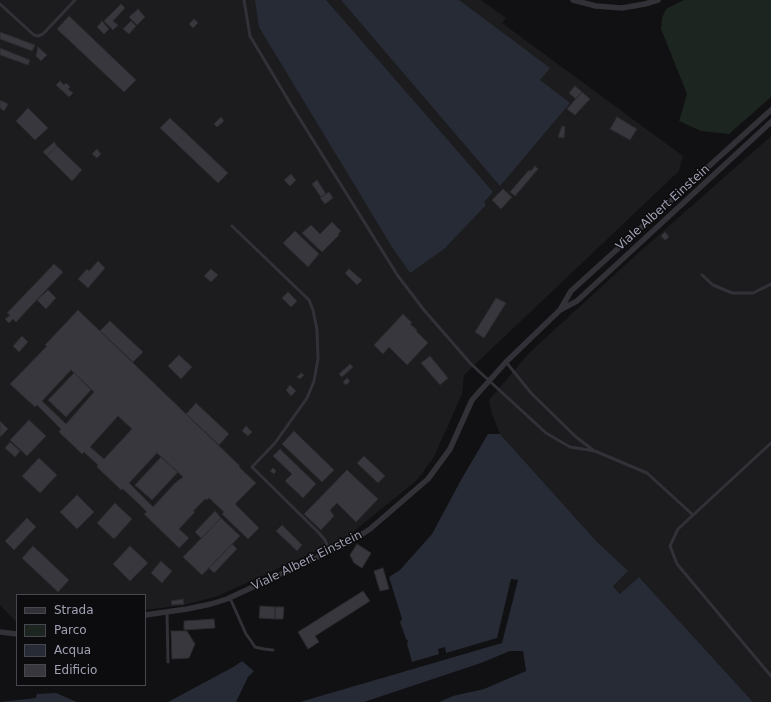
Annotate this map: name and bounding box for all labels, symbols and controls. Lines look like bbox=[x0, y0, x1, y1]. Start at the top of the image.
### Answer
street label: Viale Albert Einstein bbox=[613, 162, 713, 254]
street label: Viale Albert Einstein bbox=[249, 528, 365, 594]
legend bbox=[16, 594, 146, 686]
text: Strada bbox=[54, 603, 94, 617]
text: Parco bbox=[54, 623, 87, 637]
text: Acqua bbox=[54, 643, 91, 657]
text: Edificio bbox=[54, 663, 97, 677]

